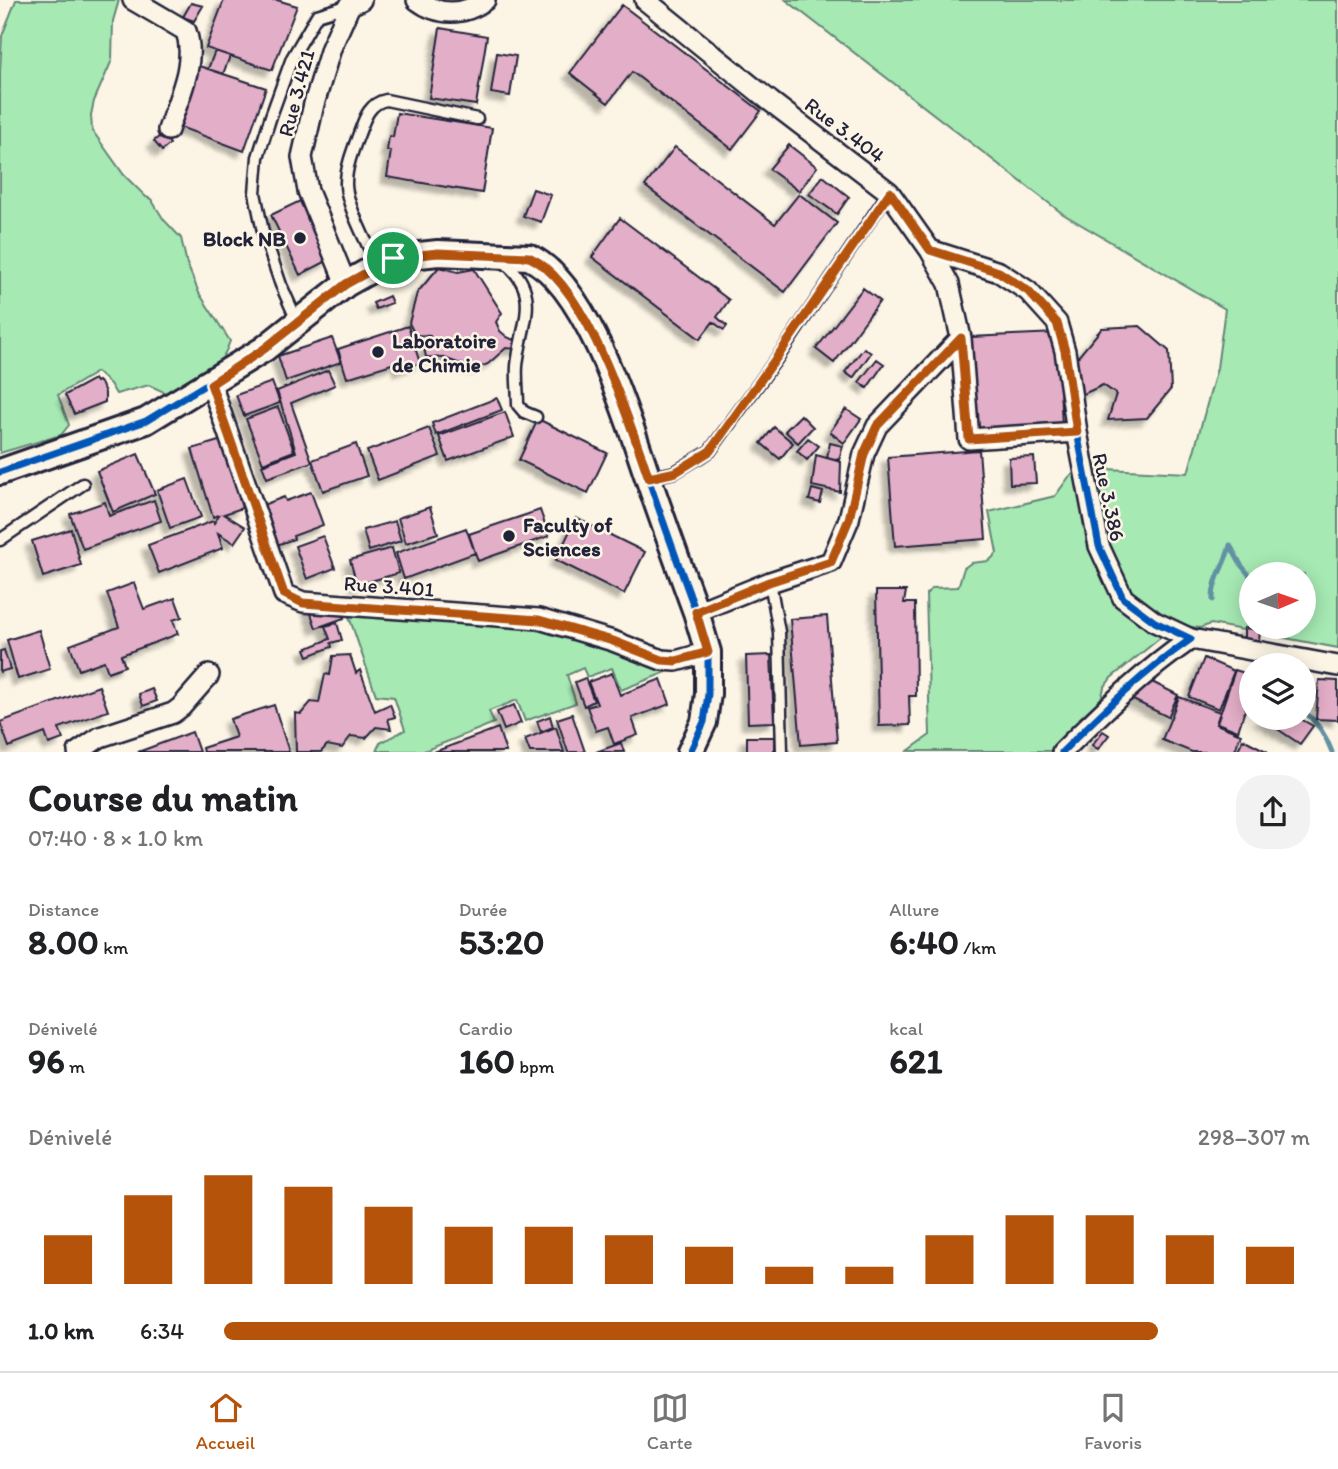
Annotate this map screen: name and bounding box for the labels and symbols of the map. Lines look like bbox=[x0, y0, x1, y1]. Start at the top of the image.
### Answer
street label: Rue 3.421 bbox=[272, 47, 320, 139]
street label: Rue 3.404 bbox=[800, 92, 890, 168]
place label: Block NB bbox=[203, 226, 286, 251]
pin bbox=[363, 228, 423, 288]
marker: Block NB bbox=[292, 230, 308, 246]
place label: Laboratoire de Chimie bbox=[392, 328, 496, 377]
marker: Laboratoire de Chimie bbox=[370, 344, 386, 360]
street label: Rue 3.386 bbox=[1087, 451, 1131, 543]
place label: Faculty of Sciences bbox=[523, 512, 612, 561]
marker: Faculty of Sciences bbox=[501, 528, 517, 544]
north arrow bbox=[1239, 562, 1316, 639]
street label: Rue 3.401 bbox=[343, 570, 435, 602]

